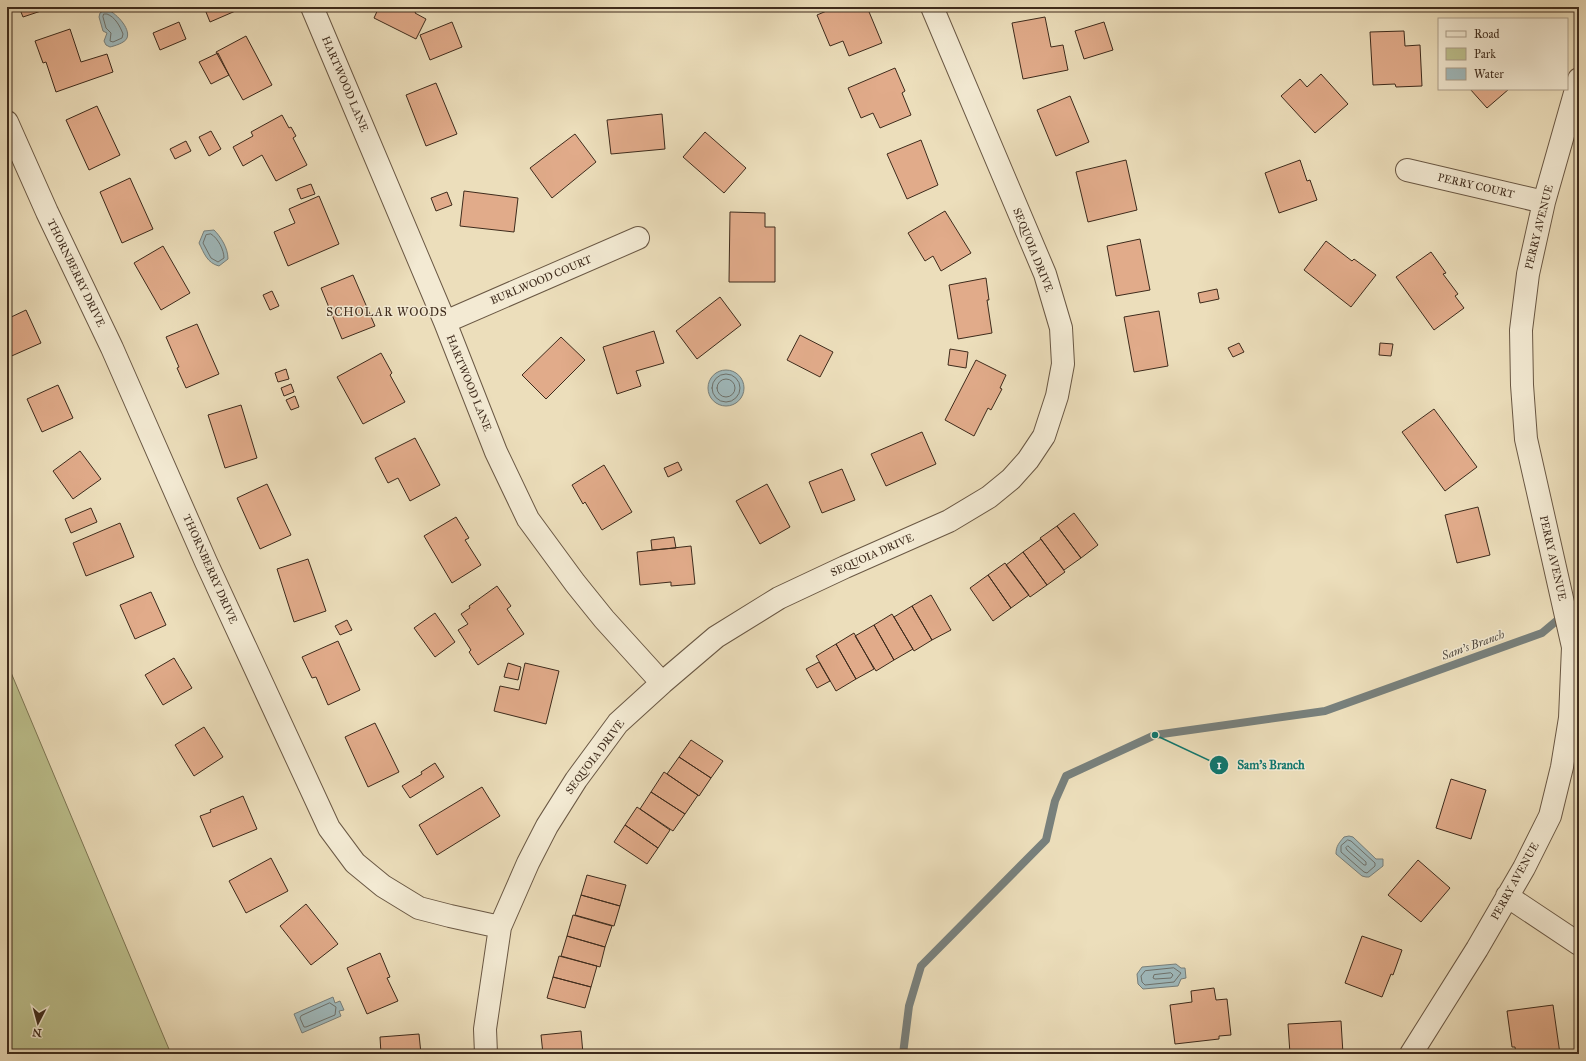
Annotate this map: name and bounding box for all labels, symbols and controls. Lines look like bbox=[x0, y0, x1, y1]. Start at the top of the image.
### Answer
legend bbox=[1438, 18, 1568, 90]
text: Road bbox=[1474, 27, 1500, 41]
street label: HARTWOOD LANE bbox=[319, 34, 371, 134]
text: Park bbox=[1474, 47, 1496, 61]
text: Water bbox=[1474, 67, 1504, 81]
street label: PERRY COURT bbox=[1436, 171, 1516, 201]
street label: PERRY AVENUE bbox=[1522, 183, 1556, 271]
street label: SEQUOIA DRIVE bbox=[1010, 206, 1056, 294]
street label: THORNBERRY DRIVE bbox=[44, 217, 108, 329]
street label: BURLWOOD COURT bbox=[488, 253, 594, 307]
district label: SCHOLAR WOODS bbox=[326, 305, 448, 319]
street label: HARTWOOD LANE bbox=[444, 333, 494, 433]
street label: THORNBERRY DRIVE bbox=[180, 512, 240, 626]
street label: PERRY AVENUE bbox=[1537, 514, 1569, 602]
street label: SEQUOIA DRIVE bbox=[828, 531, 916, 579]
water label: Sam's Branch bbox=[1439, 627, 1506, 663]
street label: SEQUOIA DRIVE bbox=[563, 717, 627, 797]
callout: Sam's Branch bbox=[1209, 753, 1313, 777]
text: 1 bbox=[1217, 758, 1222, 772]
text: Sam's Branch bbox=[1237, 758, 1305, 772]
street label: PERRY AVENUE bbox=[1488, 840, 1542, 922]
north arrow bbox=[18, 1003, 58, 1043]
text: N bbox=[31, 1025, 42, 1039]

